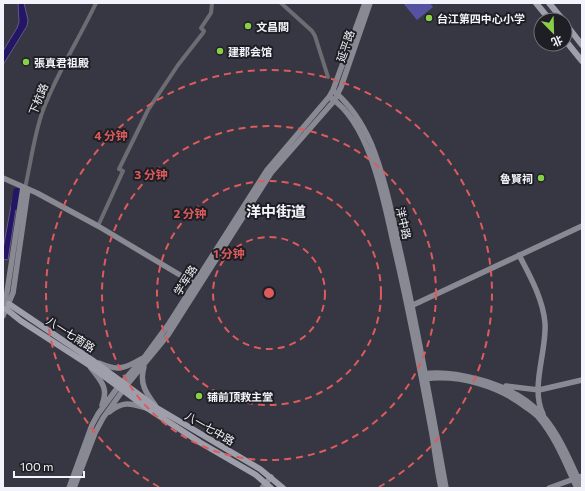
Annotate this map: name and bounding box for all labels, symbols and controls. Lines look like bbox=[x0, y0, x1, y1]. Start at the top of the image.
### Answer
place label: 台江第四中心小学 bbox=[437, 12, 525, 25]
north arrow bbox=[533, 12, 573, 52]
marker: 台江第四中心小学 bbox=[424, 13, 434, 23]
place label: 文昌閣 bbox=[256, 20, 289, 33]
marker: 文昌閣 bbox=[243, 21, 253, 31]
street label: 延平路 bbox=[333, 28, 357, 64]
text: 北 bbox=[550, 34, 565, 50]
place label: 建郡会馆 bbox=[228, 45, 272, 58]
marker: 建郡会馆 bbox=[215, 46, 225, 56]
place label: 張真君祖殿 bbox=[34, 56, 89, 69]
marker: 張真君祖殿 bbox=[21, 57, 31, 67]
street label: 下杭路 bbox=[26, 81, 50, 117]
text: 4 分钟 bbox=[94, 128, 128, 142]
text: 3 分钟 bbox=[134, 167, 168, 181]
place label: 魯賢祠 bbox=[500, 172, 533, 185]
marker: 魯賢祠 bbox=[536, 173, 546, 183]
district label: 洋中街道 bbox=[246, 202, 306, 220]
street label: 洋中路 bbox=[394, 205, 414, 241]
text: 2 分钟 bbox=[173, 206, 207, 220]
text: 1 分钟 bbox=[213, 246, 245, 260]
street label: 学军路 bbox=[171, 263, 199, 297]
centre of rings bbox=[262, 286, 276, 300]
street label: 八一七南路 bbox=[44, 314, 98, 354]
place label: 铺前顶救主堂 bbox=[207, 390, 273, 403]
marker: 铺前顶救主堂 bbox=[194, 391, 204, 401]
street label: 八一七中路 bbox=[183, 409, 237, 447]
scale bar bbox=[14, 453, 84, 479]
text: 100 m bbox=[20, 459, 54, 473]

